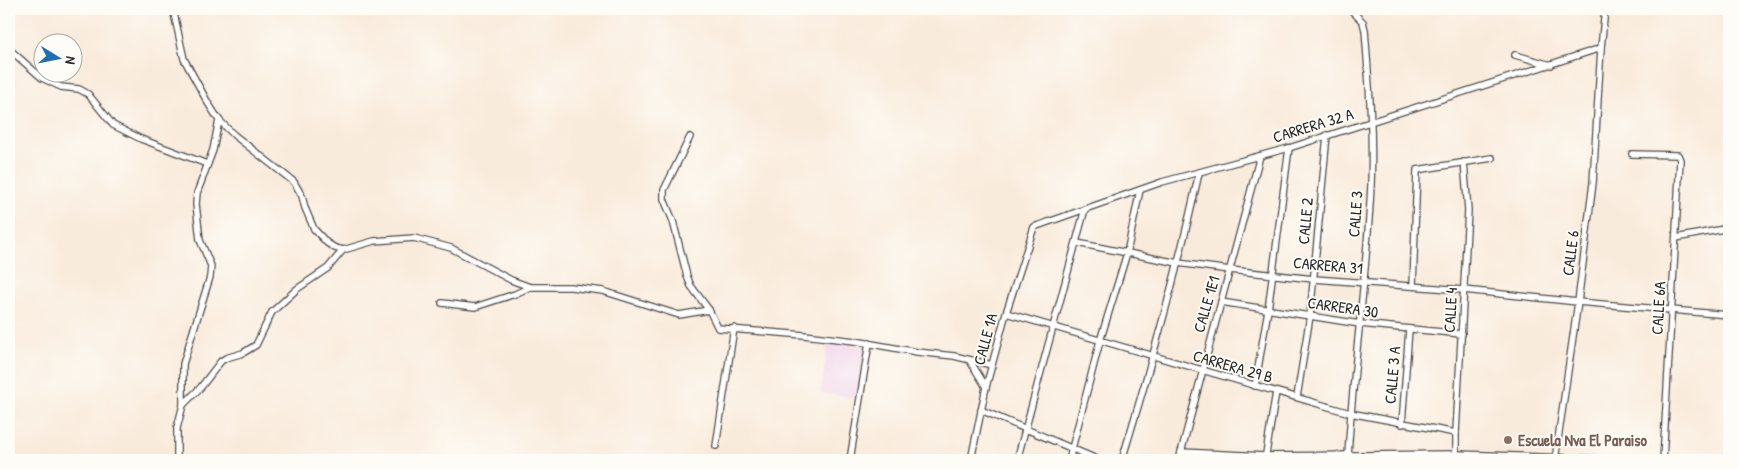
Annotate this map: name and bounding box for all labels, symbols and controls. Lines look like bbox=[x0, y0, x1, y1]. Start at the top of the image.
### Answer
north arrow bbox=[32, 32, 82, 82]
text: N bbox=[61, 55, 81, 66]
street label: CARRERA 32 A bbox=[1270, 102, 1356, 148]
street label: CALLE 3 bbox=[1342, 190, 1368, 238]
street label: CALLE 2 bbox=[1292, 196, 1318, 245]
street label: CALLE 6 bbox=[1556, 229, 1584, 277]
street label: CARRERA 31 bbox=[1292, 251, 1364, 279]
street label: CALLE 1E1 bbox=[1187, 273, 1225, 335]
street label: CALLE 6A bbox=[1646, 281, 1670, 335]
street label: CALLE 4 bbox=[1438, 287, 1462, 333]
street label: CARRERA 30 bbox=[1306, 291, 1380, 323]
street label: CALLE 1A bbox=[968, 310, 1003, 367]
street label: CARRERA 29 B bbox=[1191, 344, 1275, 388]
street label: CALLE 3 A bbox=[1379, 345, 1405, 405]
place label: Escuela Nva El Paraiso bbox=[1518, 429, 1647, 451]
marker: Escuela Nva El Paraiso bbox=[1502, 434, 1514, 446]

